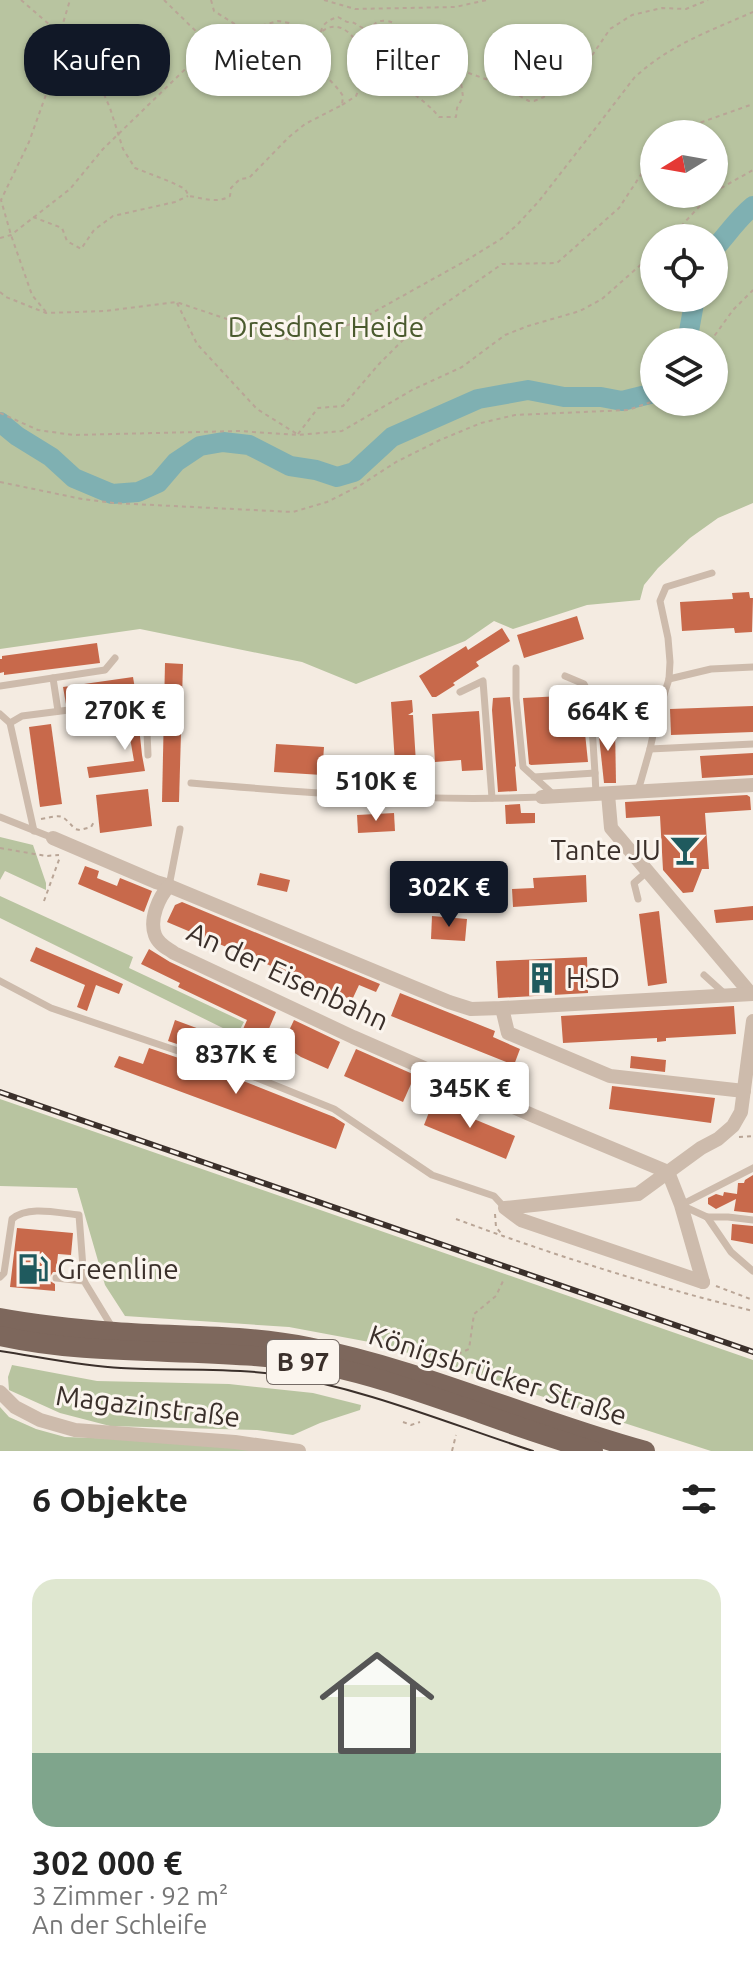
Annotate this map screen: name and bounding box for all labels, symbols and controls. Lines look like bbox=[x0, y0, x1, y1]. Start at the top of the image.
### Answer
chip: Kaufen bbox=[24, 24, 170, 96]
chip: Mieten bbox=[186, 24, 331, 96]
chip: Filter bbox=[347, 24, 468, 96]
chip: Neu bbox=[484, 24, 592, 96]
north arrow bbox=[640, 120, 728, 208]
map controls bbox=[640, 120, 728, 416]
button: locate bbox=[640, 224, 728, 312]
park label: Dresdner Heide bbox=[228, 311, 424, 342]
button: layers bbox=[640, 328, 728, 416]
pin: 270K € bbox=[60, 684, 190, 752]
pin: 664K € bbox=[543, 685, 673, 753]
text: 270K € bbox=[84, 695, 166, 724]
text: 664K € bbox=[567, 696, 649, 725]
pin: 510K € bbox=[311, 755, 441, 823]
text: 510K € bbox=[335, 766, 417, 795]
bar icon: Tante JU bbox=[668, 833, 702, 867]
place label: Tante JU bbox=[550, 834, 661, 865]
pin: 302K € bbox=[384, 861, 514, 929]
text: 302K € bbox=[408, 872, 490, 901]
street label: An der Eisenbahn bbox=[183, 915, 394, 1036]
building icon: HSD bbox=[525, 961, 559, 995]
place label: HSD bbox=[566, 962, 620, 993]
pin: 837K € bbox=[171, 1028, 301, 1096]
text: 837K € bbox=[195, 1039, 277, 1068]
pin: 345K € bbox=[405, 1062, 535, 1130]
text: 345K € bbox=[429, 1073, 511, 1102]
fuel station icon: Greenline bbox=[16, 1252, 50, 1286]
place label: Greenline bbox=[57, 1253, 179, 1284]
street label: Königsbrücker Straße bbox=[365, 1318, 631, 1431]
road number: B 97 bbox=[267, 1340, 339, 1384]
street label: Magazinstraße bbox=[54, 1379, 242, 1432]
icon: filters bbox=[677, 1477, 721, 1521]
text: 6 Objekte bbox=[32, 1480, 188, 1518]
icon: home bbox=[305, 1631, 449, 1775]
text: 302 000 € bbox=[32, 1843, 182, 1881]
text: 3 Zimmer · 92 m² bbox=[32, 1881, 228, 1910]
text: An der Schleife bbox=[32, 1910, 207, 1939]

